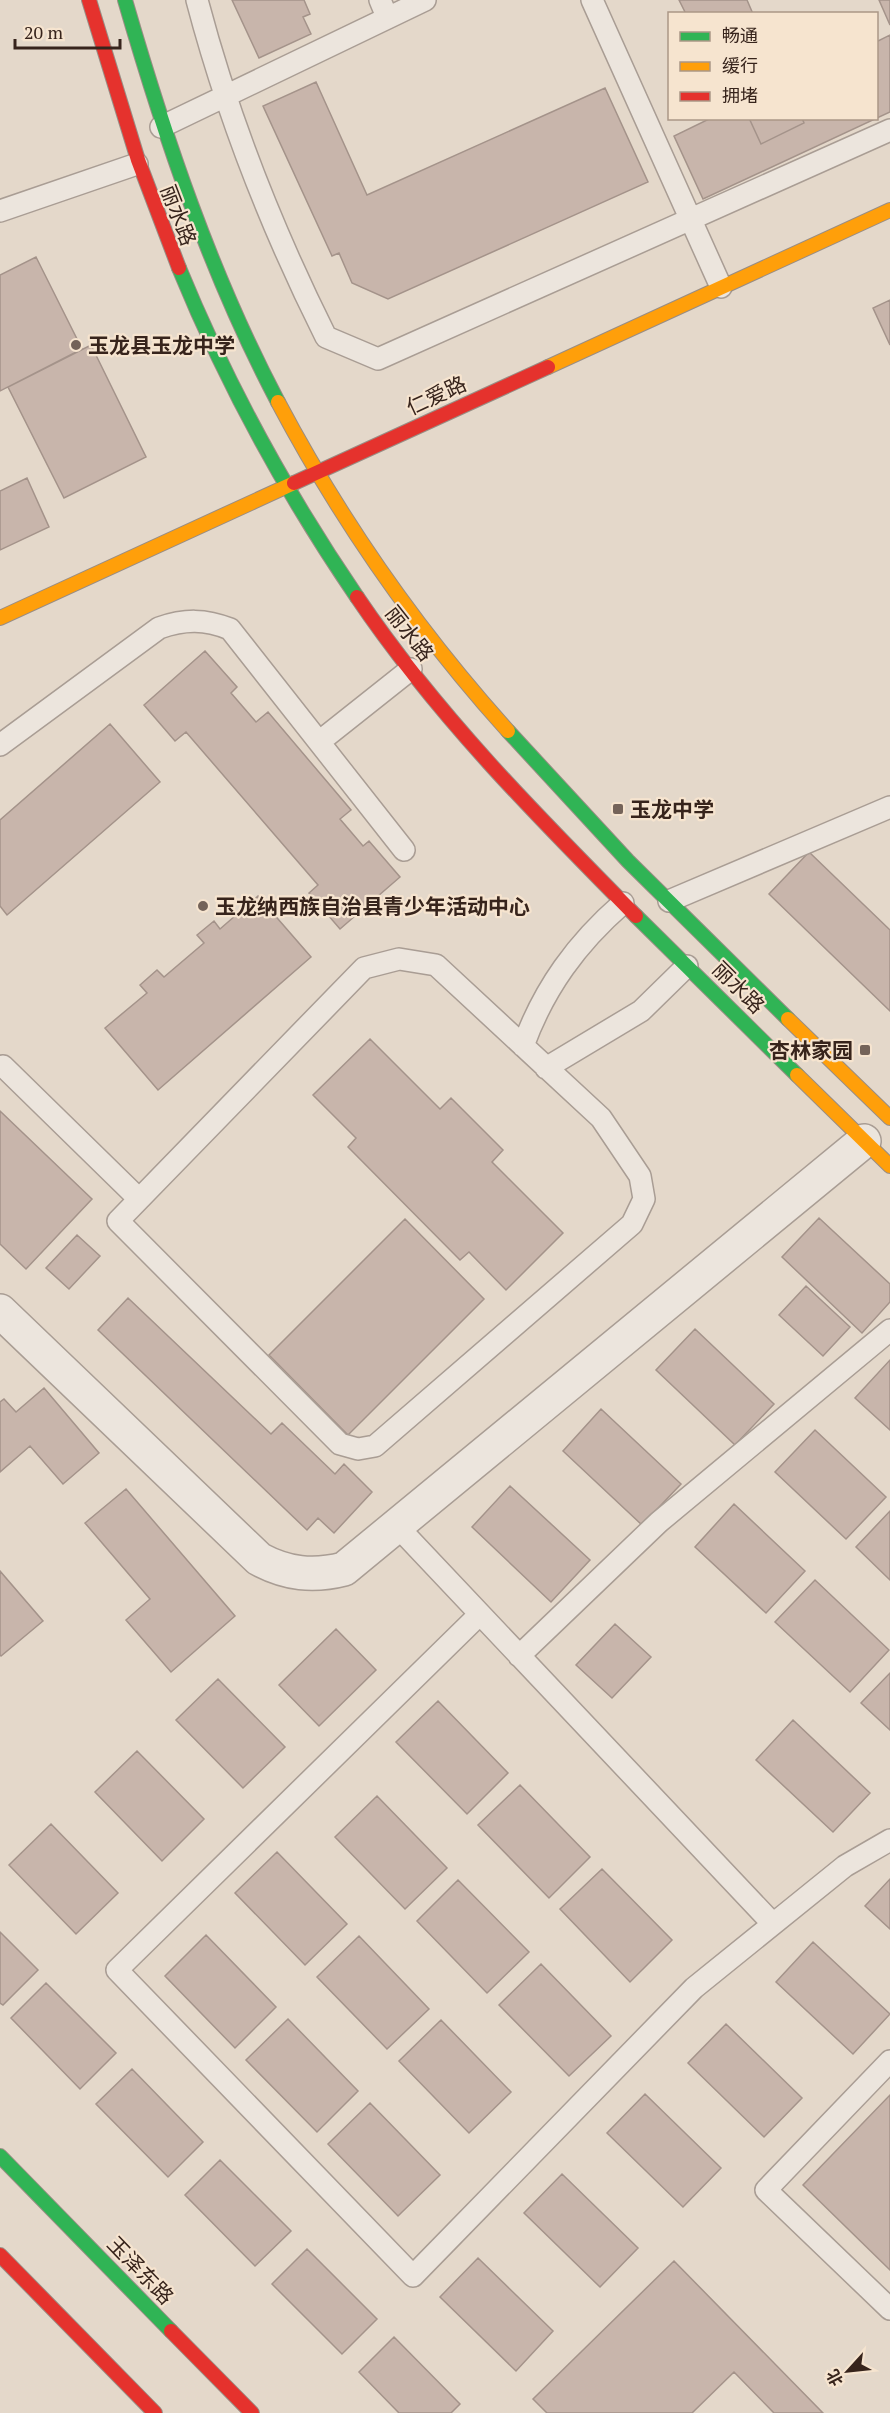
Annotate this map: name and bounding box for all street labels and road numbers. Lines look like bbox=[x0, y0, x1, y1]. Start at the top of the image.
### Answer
street label: 丽水路 bbox=[155, 181, 203, 249]
street label: 仁爱路 bbox=[402, 369, 470, 421]
street label: 丽水路 bbox=[380, 600, 440, 666]
street label: 丽水路 bbox=[707, 955, 771, 1019]
street label: 玉泽东路 bbox=[102, 2230, 180, 2310]

